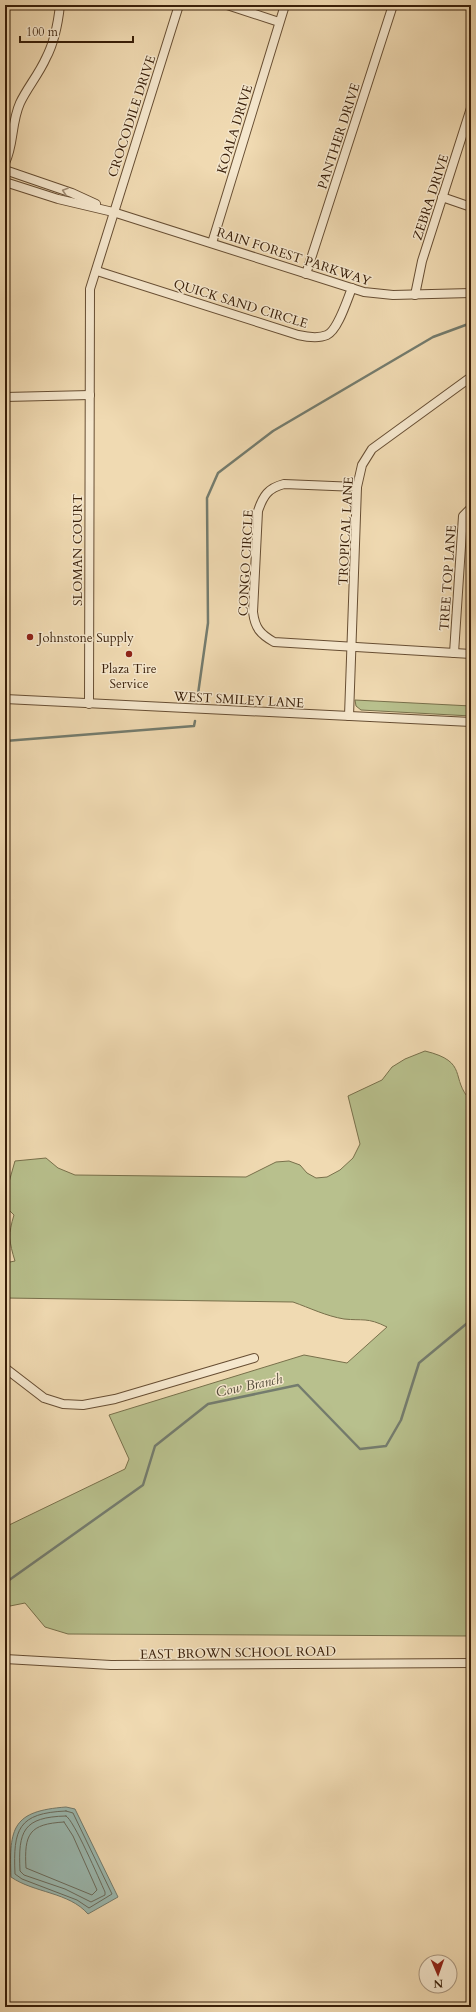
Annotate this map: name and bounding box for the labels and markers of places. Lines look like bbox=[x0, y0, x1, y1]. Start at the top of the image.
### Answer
place label: Johnstone Supply bbox=[36, 629, 134, 647]
marker: Johnstone Supply bbox=[25, 632, 35, 642]
marker: Plaza Tire Service bbox=[124, 649, 134, 659]
place label: Plaza Tire Service bbox=[101, 660, 157, 693]

